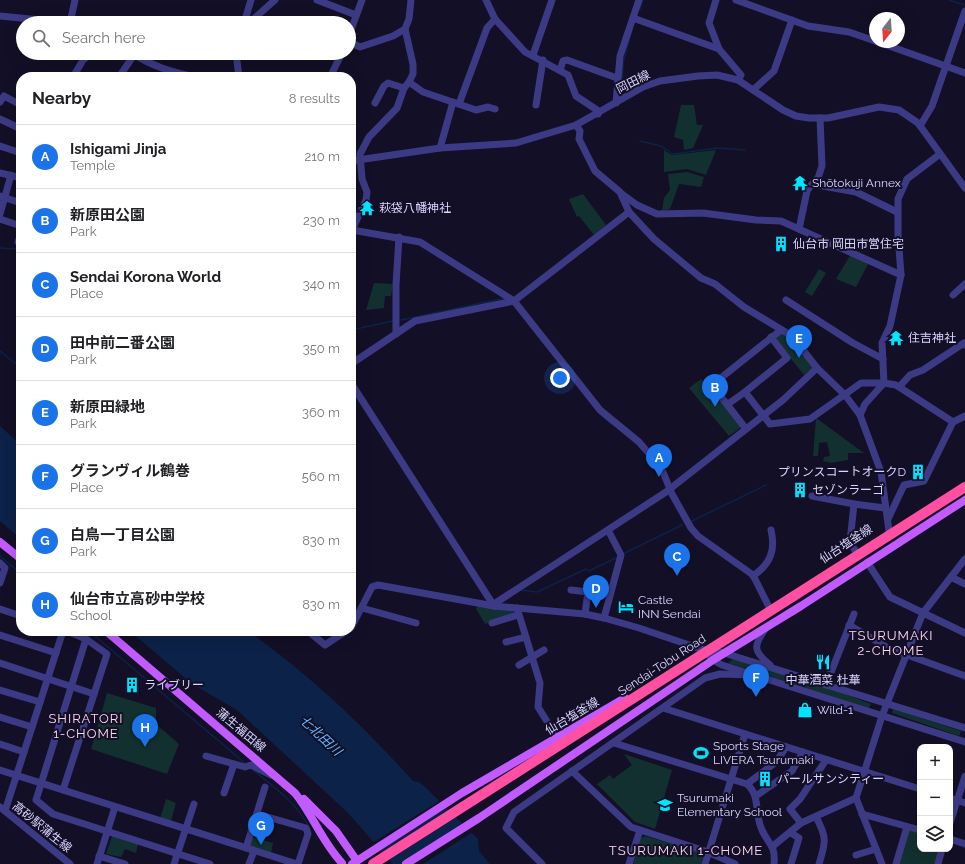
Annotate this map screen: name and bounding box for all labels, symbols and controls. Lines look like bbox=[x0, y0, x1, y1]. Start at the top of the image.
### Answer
north arrow bbox=[869, 12, 905, 48]
search box bbox=[16, 16, 356, 60]
icon: search bbox=[30, 27, 52, 49]
text: Search here bbox=[62, 29, 145, 47]
street label: 岡田線 bbox=[614, 68, 652, 96]
text: Nearby bbox=[32, 88, 91, 108]
text: 8 results bbox=[289, 91, 340, 106]
text: Ishigami Jinja bbox=[70, 140, 166, 158]
text: A bbox=[41, 149, 49, 164]
text: 210 m bbox=[304, 149, 340, 164]
text: Temple bbox=[70, 158, 115, 173]
temple icon: Shōtokuji Annex bbox=[791, 174, 809, 192]
place label: Shōtokuji Annex bbox=[812, 176, 901, 190]
temple icon: 萩袋八幡神社 bbox=[358, 199, 376, 217]
place label: 萩袋八幡神社 bbox=[379, 201, 451, 215]
text: 新原田公園 bbox=[70, 206, 145, 224]
text: B bbox=[41, 213, 49, 228]
text: 230 m bbox=[303, 213, 340, 228]
text: Park bbox=[70, 224, 97, 239]
building icon: 仙台市 岡田市営住宅 bbox=[772, 235, 790, 253]
place label: 仙台市 岡田市営住宅 bbox=[793, 237, 904, 251]
text: Sendai Korona World bbox=[70, 268, 221, 286]
text: C bbox=[41, 277, 49, 292]
text: 340 m bbox=[303, 277, 340, 292]
text: Place bbox=[70, 286, 103, 301]
pin: E bbox=[786, 325, 812, 358]
temple icon: 住吉神社 bbox=[887, 329, 905, 347]
place label: 住吉神社 bbox=[908, 331, 956, 345]
text: 田中前二番公園 bbox=[70, 334, 175, 352]
text: D bbox=[40, 341, 50, 356]
text: 350 m bbox=[303, 341, 340, 356]
text: Park bbox=[70, 352, 97, 367]
your location bbox=[550, 368, 570, 388]
pin: B bbox=[702, 374, 728, 407]
text: 新原田緑地 bbox=[70, 398, 145, 416]
text: E bbox=[41, 405, 49, 420]
text: 360 m bbox=[302, 405, 340, 420]
text: Park bbox=[70, 416, 97, 431]
pin: A bbox=[646, 444, 672, 477]
text: グランヴィル鶴巻 bbox=[70, 462, 190, 480]
building icon: プリンスコートオークD bbox=[909, 463, 927, 481]
place label: プリンスコートオークD bbox=[778, 465, 906, 479]
text: F bbox=[41, 469, 49, 484]
text: 560 m bbox=[302, 469, 340, 484]
text: Place bbox=[70, 480, 103, 495]
building icon: セゾンラーゴ bbox=[791, 481, 809, 499]
place label: セゾンラーゴ bbox=[812, 483, 884, 497]
street label: 仙台塩釜線 bbox=[817, 522, 875, 566]
text: 白鳥一丁目公園 bbox=[70, 526, 175, 544]
text: G bbox=[40, 533, 50, 548]
text: 830 m bbox=[302, 533, 340, 548]
pin: C bbox=[664, 543, 690, 576]
text: Park bbox=[70, 544, 97, 559]
pin: D bbox=[583, 575, 609, 608]
text: 仙台市立高砂中学校 bbox=[70, 590, 205, 608]
place label: Castle INN Sendai bbox=[638, 593, 701, 621]
text: H bbox=[40, 597, 50, 612]
text: 830 m bbox=[302, 597, 340, 612]
hotel icon: Castle INN Sendai bbox=[617, 598, 635, 616]
text: School bbox=[70, 608, 112, 623]
district label: TSURUMAKI 2-CHOME bbox=[849, 628, 933, 658]
street label: Sendai-Tobu Road bbox=[616, 631, 708, 699]
restaurant icon: 中華酒菜 杜華 bbox=[814, 653, 832, 671]
pin: F bbox=[743, 664, 769, 697]
place label: 中華酒菜 杜華 bbox=[785, 673, 861, 687]
building icon: ライブリー bbox=[123, 676, 141, 694]
place label: ライブリー bbox=[144, 678, 204, 692]
street label: 仙台塩釜線 bbox=[543, 695, 601, 737]
shop icon: Wild-1 bbox=[796, 701, 814, 719]
place label: Wild-1 bbox=[817, 703, 853, 717]
street label: 蒲生福田線 bbox=[214, 705, 268, 755]
district label: SHIRATORI 1-CHOME bbox=[48, 711, 124, 741]
water label: 七北田川 bbox=[297, 712, 346, 760]
pin: H bbox=[132, 714, 158, 747]
place label: Sports Stage LIVERA Tsurumaki bbox=[713, 739, 814, 767]
sports icon: Sports Stage LIVERA Tsurumaki bbox=[692, 744, 710, 762]
map controls bbox=[917, 744, 953, 852]
button: + bbox=[917, 744, 953, 780]
building icon: パールサンシティー bbox=[756, 770, 774, 788]
place label: パールサンシティー bbox=[777, 772, 884, 786]
button: − bbox=[917, 780, 953, 816]
place label: Tsurumaki Elementary School bbox=[677, 791, 783, 819]
school or university icon: Tsurumaki Elementary School bbox=[656, 796, 674, 814]
street label: 高砂駅蒲生線 bbox=[10, 799, 74, 855]
pin: G bbox=[248, 812, 274, 845]
button: layers bbox=[917, 816, 953, 852]
district label: TSURUMAKI 1-CHOME bbox=[609, 843, 763, 858]

